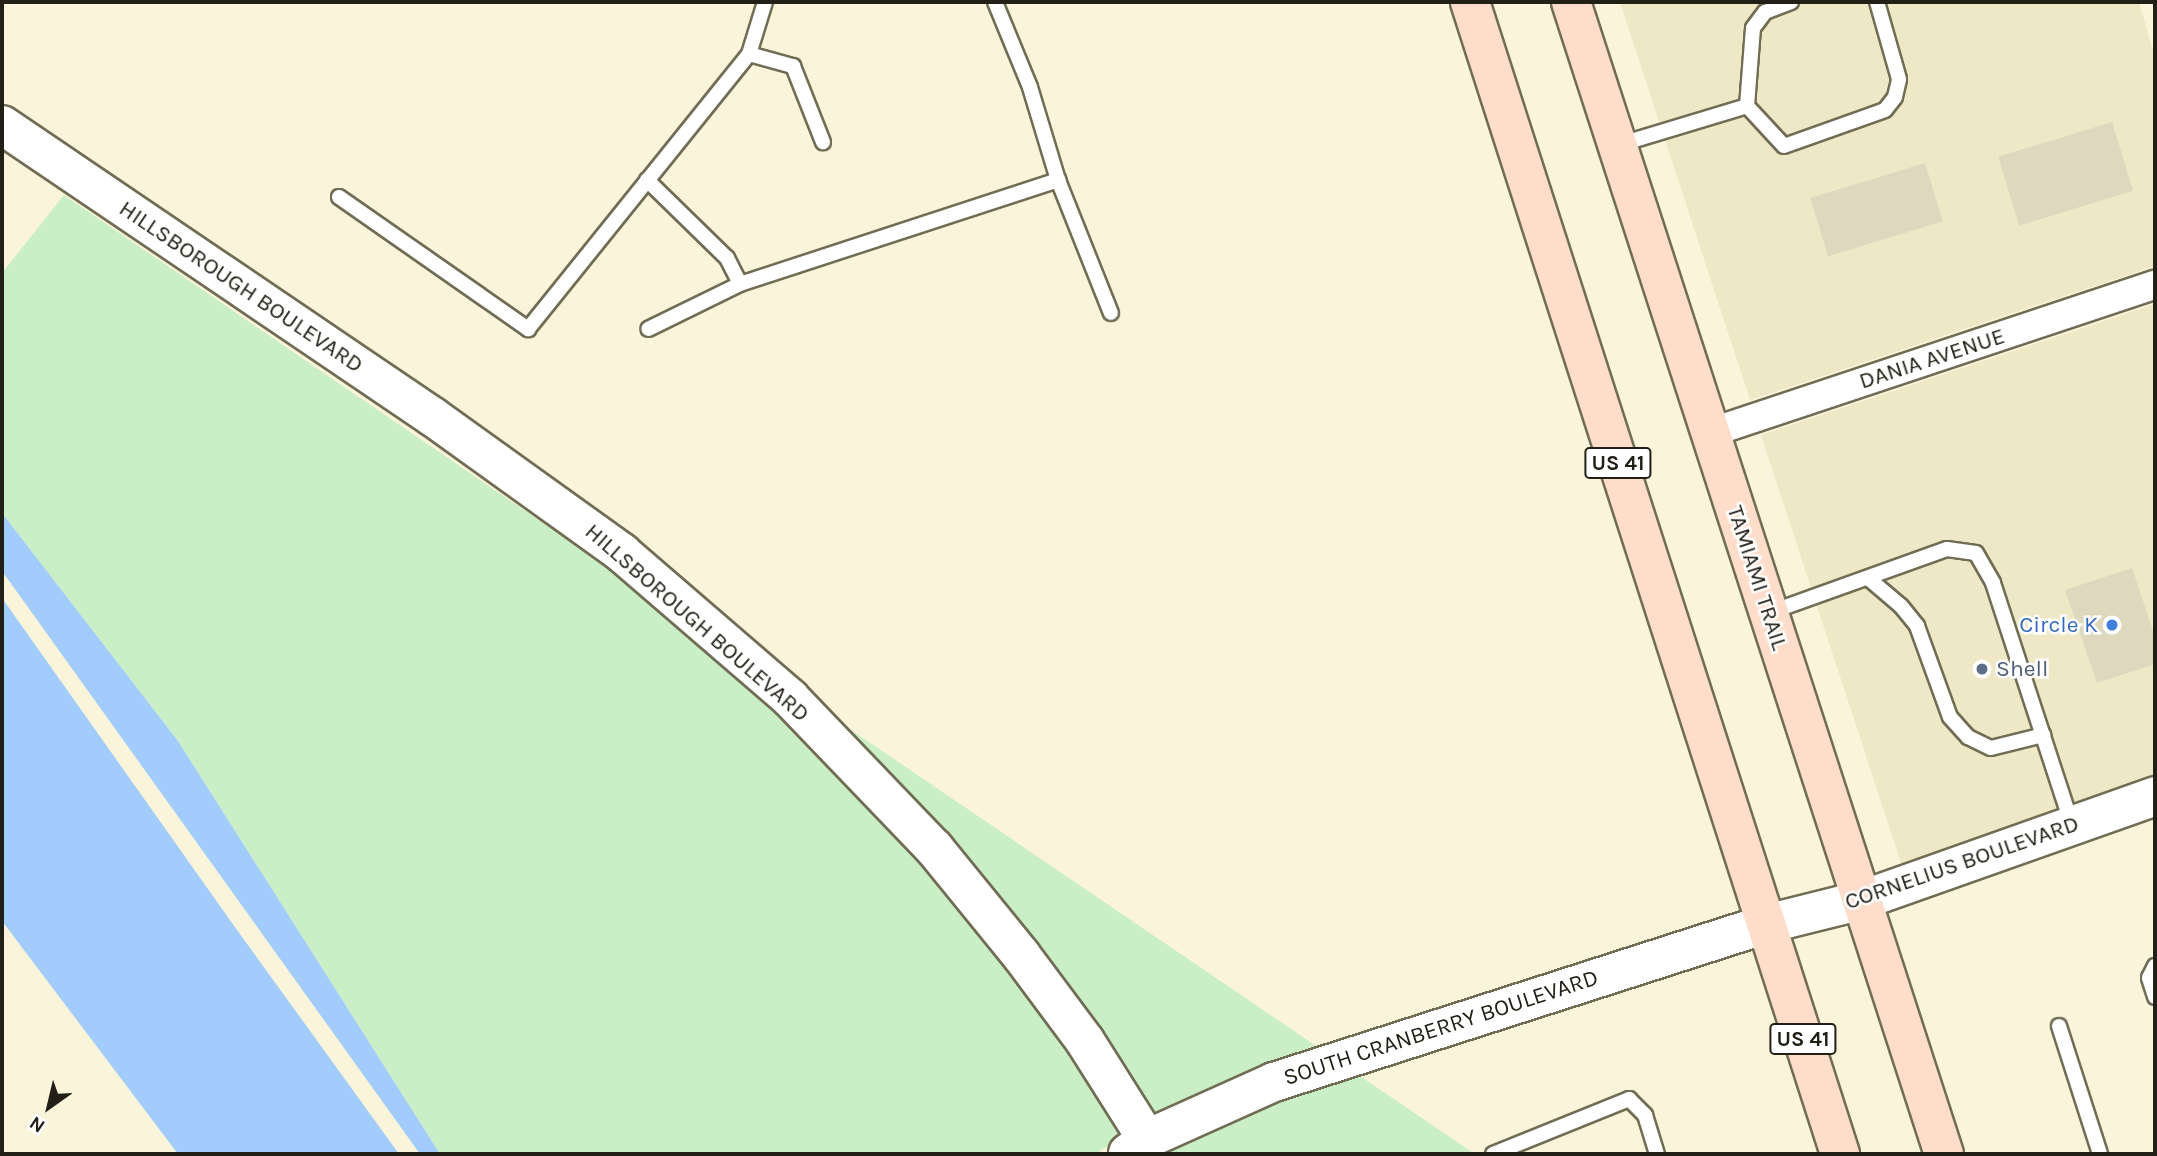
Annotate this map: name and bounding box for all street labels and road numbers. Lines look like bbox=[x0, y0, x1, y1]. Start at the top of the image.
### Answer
street label: HILLSBOROUGH BOULEVARD bbox=[114, 195, 368, 379]
street label: DANIA AVENUE bbox=[1856, 322, 2008, 396]
road number: US 41 bbox=[1583, 446, 1653, 480]
street label: TAMIAMI TRAIL bbox=[1721, 502, 1793, 654]
street label: HILLSBOROUGH BOULEVARD bbox=[579, 518, 815, 728]
street label: CORNELIUS BOULEVARD bbox=[1841, 810, 2083, 916]
street label: SOUTH CRANBERRY BOULEVARD bbox=[1280, 964, 1602, 1092]
road number: US 41 bbox=[1768, 1021, 1838, 1056]

